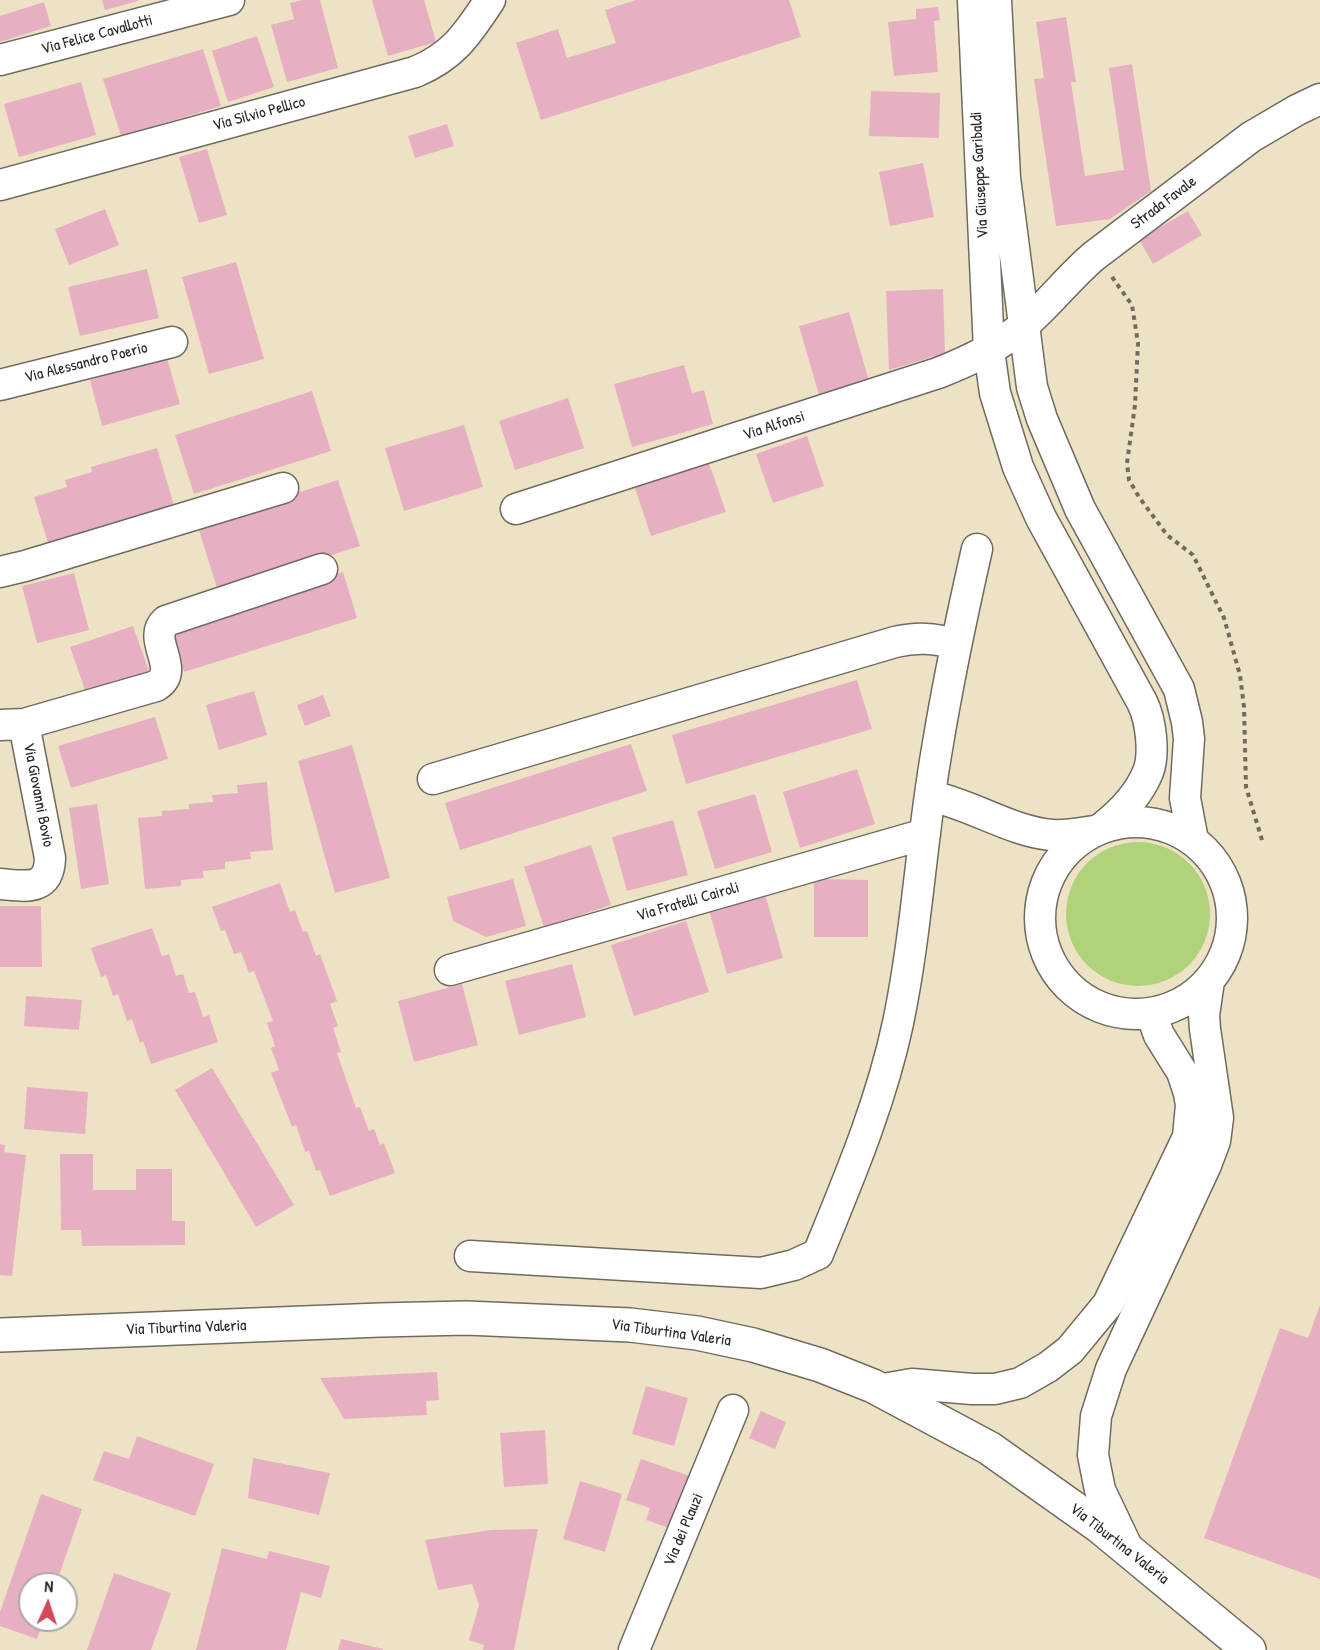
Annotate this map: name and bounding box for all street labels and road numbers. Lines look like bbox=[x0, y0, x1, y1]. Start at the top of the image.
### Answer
street label: Via Felice Cavallotti bbox=[39, 11, 155, 59]
street label: Via Silvio Pellico bbox=[211, 92, 307, 136]
street label: Via Giuseppe Garibaldi bbox=[967, 111, 993, 239]
street label: Strada Favale bbox=[1127, 172, 1201, 234]
street label: Via Alessandro Poerio bbox=[23, 338, 149, 388]
street label: Via Alfonsi bbox=[741, 407, 807, 445]
street label: Via Giovanni Bovio bbox=[18, 741, 58, 849]
street label: Via Fratelli Cairoli bbox=[634, 878, 742, 926]
street label: Via Tiburtina Valeria bbox=[610, 1315, 732, 1351]
street label: Via Tiburtina Valeria bbox=[125, 1316, 247, 1340]
street label: Via dei Plauzi bbox=[660, 1491, 708, 1569]
street label: Via Tiburtina Valeria bbox=[1065, 1499, 1173, 1589]

